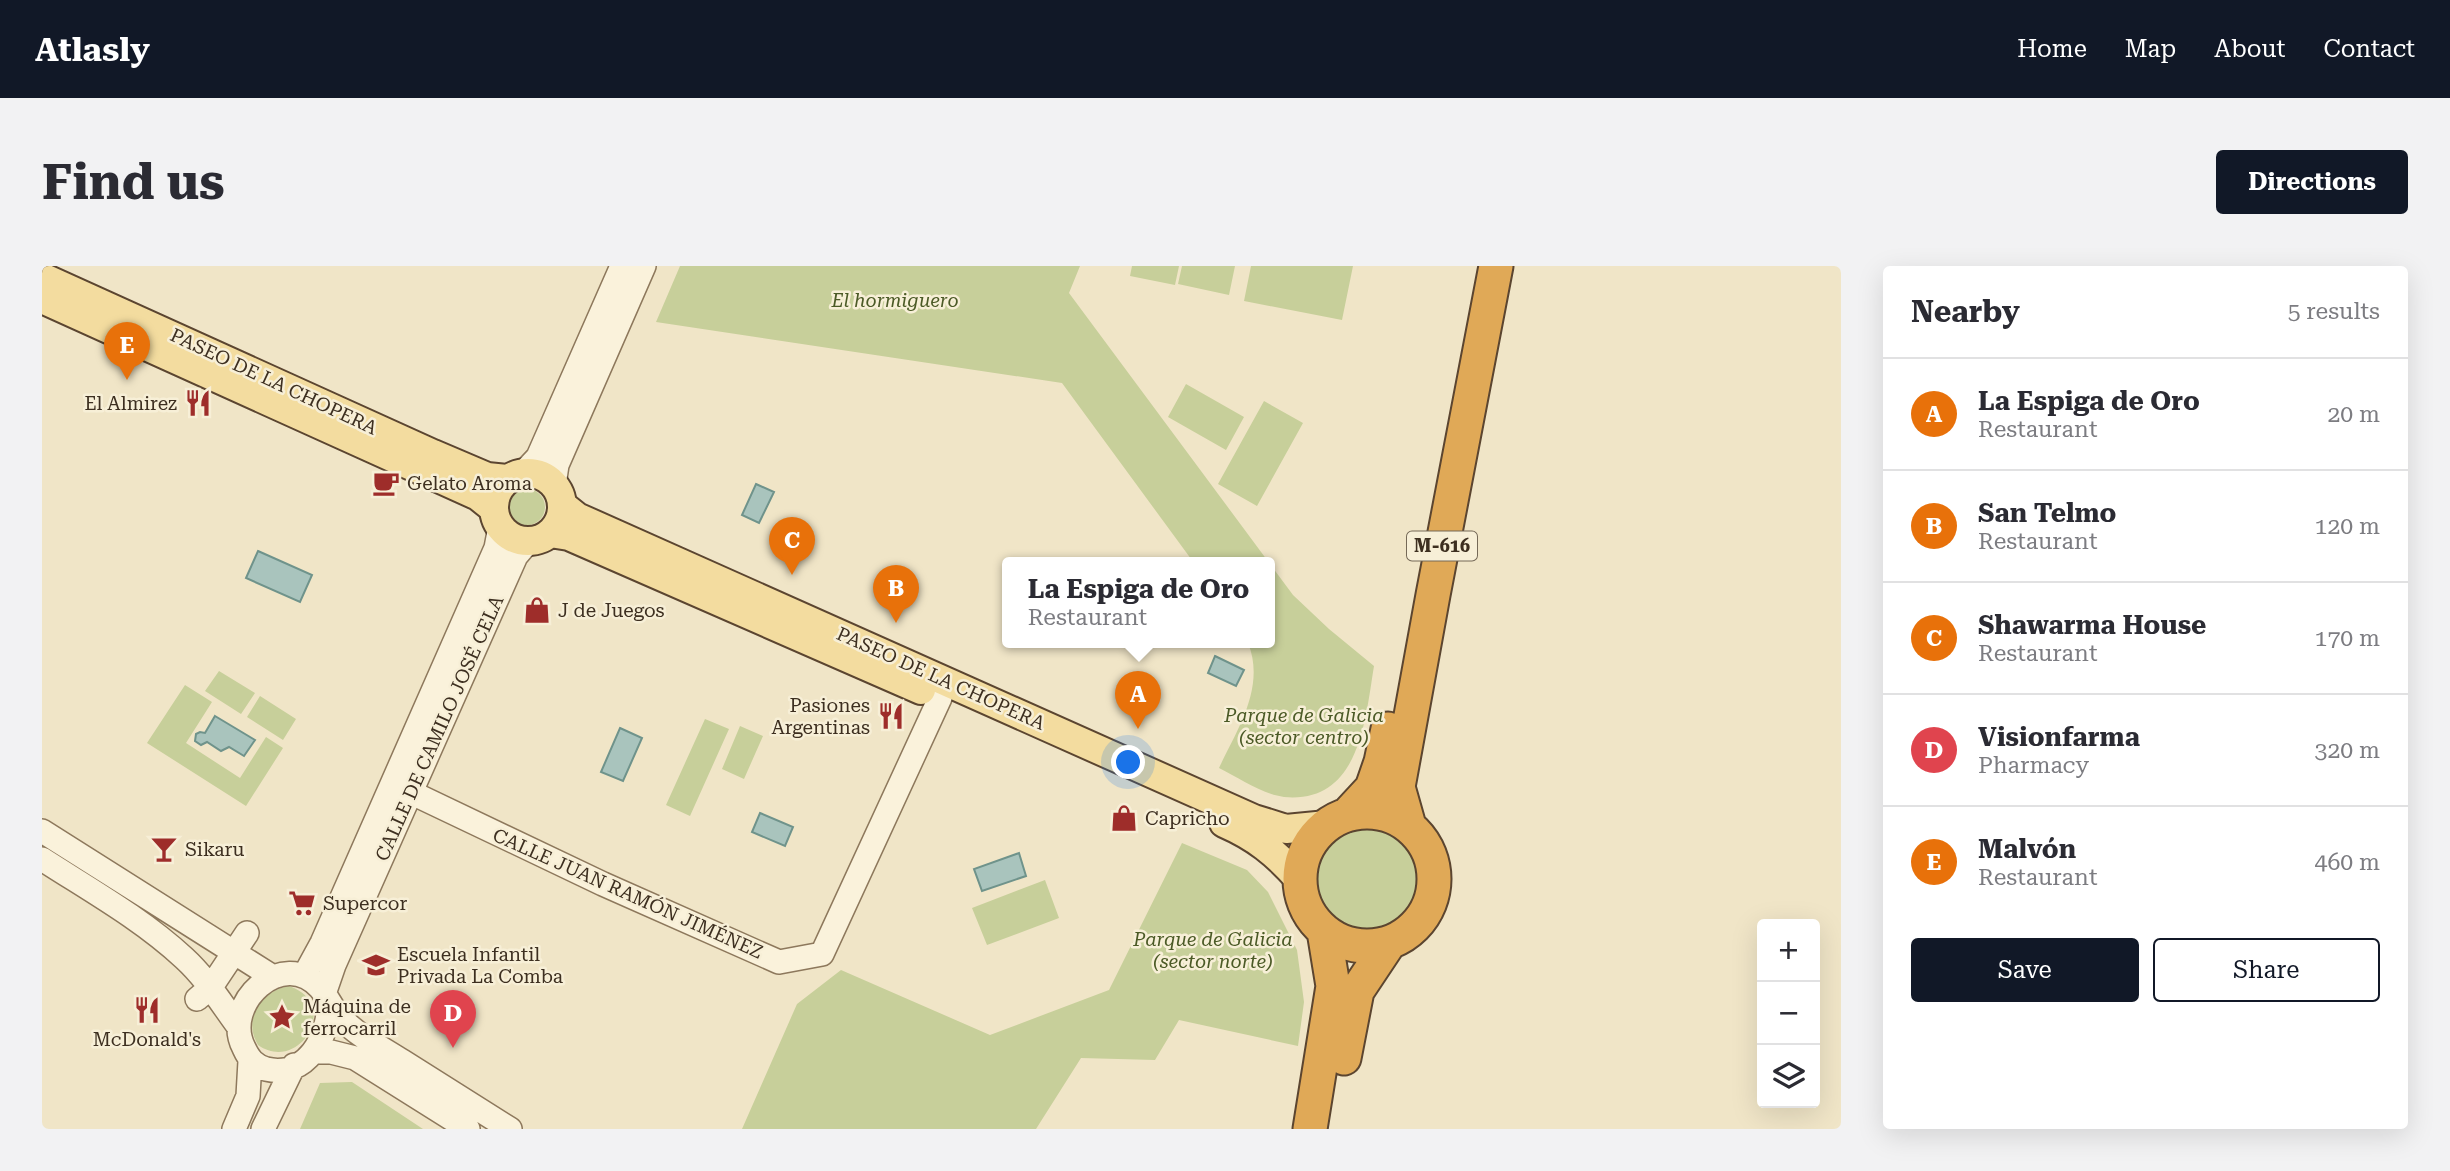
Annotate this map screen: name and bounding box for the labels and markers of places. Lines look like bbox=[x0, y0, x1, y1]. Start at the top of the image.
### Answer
pin: E bbox=[104, 322, 150, 380]
restaurant icon: El Almirez bbox=[183, 388, 213, 418]
place label: El Almirez bbox=[84, 392, 177, 415]
cafe icon: Gelato Aroma bbox=[371, 468, 401, 498]
place label: Gelato Aroma bbox=[407, 472, 533, 495]
pin: C bbox=[769, 517, 815, 575]
pin: B bbox=[873, 565, 919, 623]
shop icon: J de Juegos bbox=[522, 595, 552, 625]
place label: J de Juegos bbox=[558, 599, 665, 622]
pin: A bbox=[1115, 671, 1161, 729]
place label: Pasiones Argentinas bbox=[771, 694, 870, 739]
restaurant icon: Pasiones Argentinas bbox=[876, 701, 906, 731]
shop icon: Capricho bbox=[1109, 803, 1139, 833]
place label: Capricho bbox=[1145, 807, 1230, 830]
bar icon: Sikaru bbox=[149, 834, 179, 864]
place label: Sikaru bbox=[185, 838, 244, 861]
supermarket icon: Supercor bbox=[287, 888, 317, 918]
place label: Supercor bbox=[323, 892, 407, 915]
place label: Escuela Infantil Privada La Comba bbox=[397, 943, 564, 988]
school or university icon: Escuela Infantil Privada La Comba bbox=[361, 950, 391, 980]
pin: D bbox=[430, 990, 476, 1048]
restaurant icon: McDonald's bbox=[132, 995, 162, 1025]
place label: Máquina de ferrocarril bbox=[303, 995, 411, 1040]
place icon: Máquina de ferrocarril bbox=[267, 1002, 297, 1032]
place label: McDonald's bbox=[93, 1028, 201, 1051]

